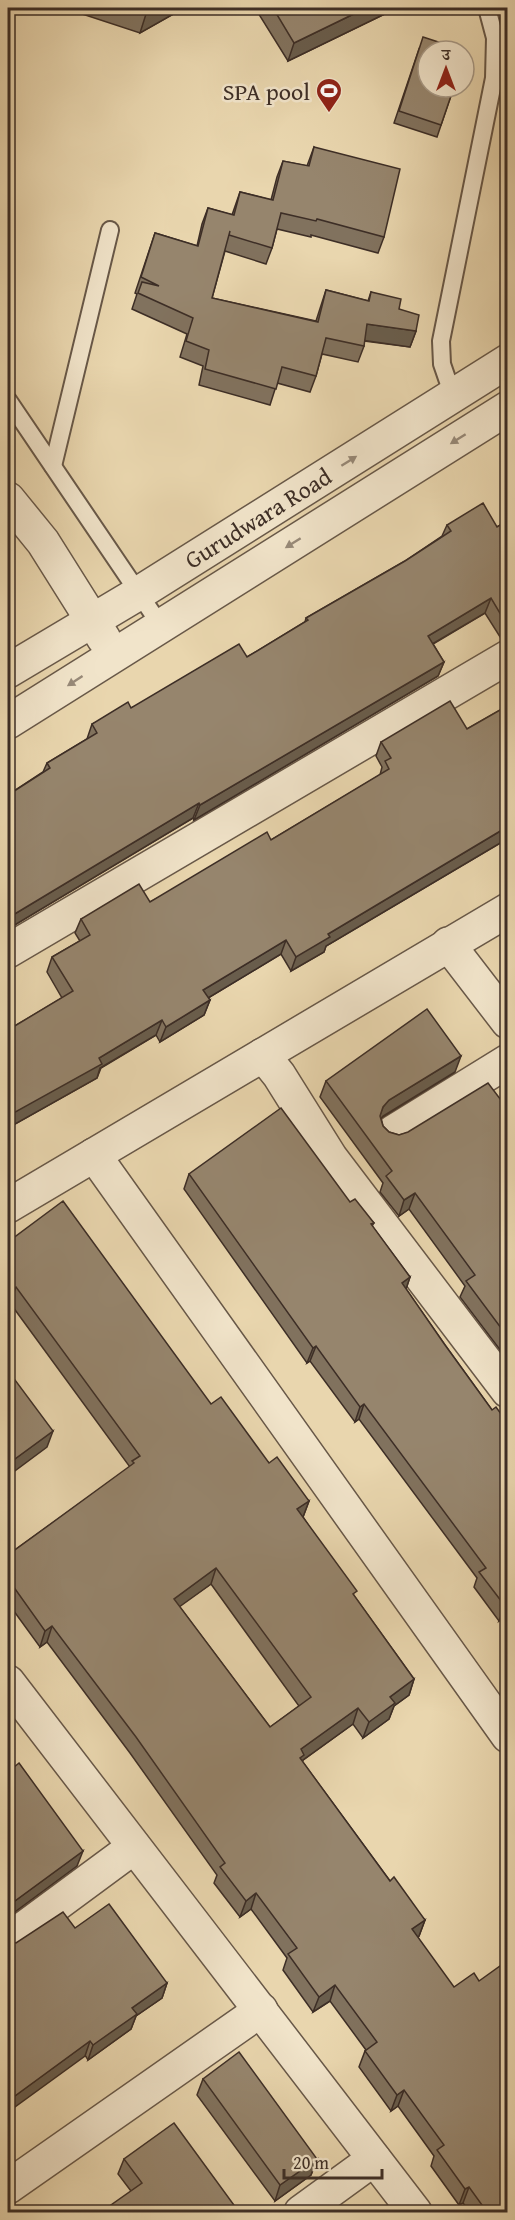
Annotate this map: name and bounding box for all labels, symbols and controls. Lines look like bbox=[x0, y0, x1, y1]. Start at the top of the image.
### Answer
north arrow bbox=[416, 39, 476, 99]
text: उ bbox=[441, 42, 452, 66]
place label: SPA pool bbox=[223, 74, 310, 109]
sports icon: SPA pool bbox=[314, 76, 344, 114]
one-way arrow bbox=[449, 433, 466, 444]
one-way arrow bbox=[341, 455, 357, 466]
street label: Gurudwara Road bbox=[178, 459, 338, 577]
one-way arrow bbox=[285, 537, 301, 548]
one-way arrow bbox=[67, 675, 83, 686]
scale bar bbox=[284, 2142, 382, 2180]
text: 20 m bbox=[293, 2149, 329, 2176]

